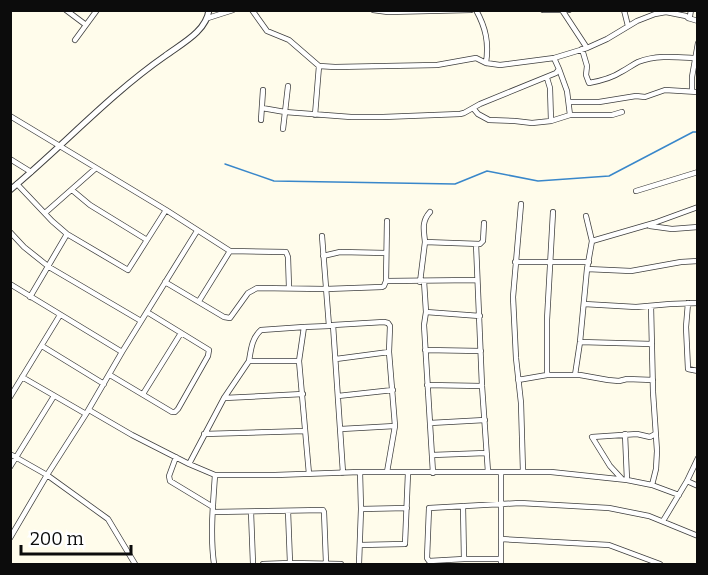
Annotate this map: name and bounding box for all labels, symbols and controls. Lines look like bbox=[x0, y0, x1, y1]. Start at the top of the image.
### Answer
scale bar bbox=[21, 518, 130, 556]
text: 200 m bbox=[30, 528, 84, 550]

